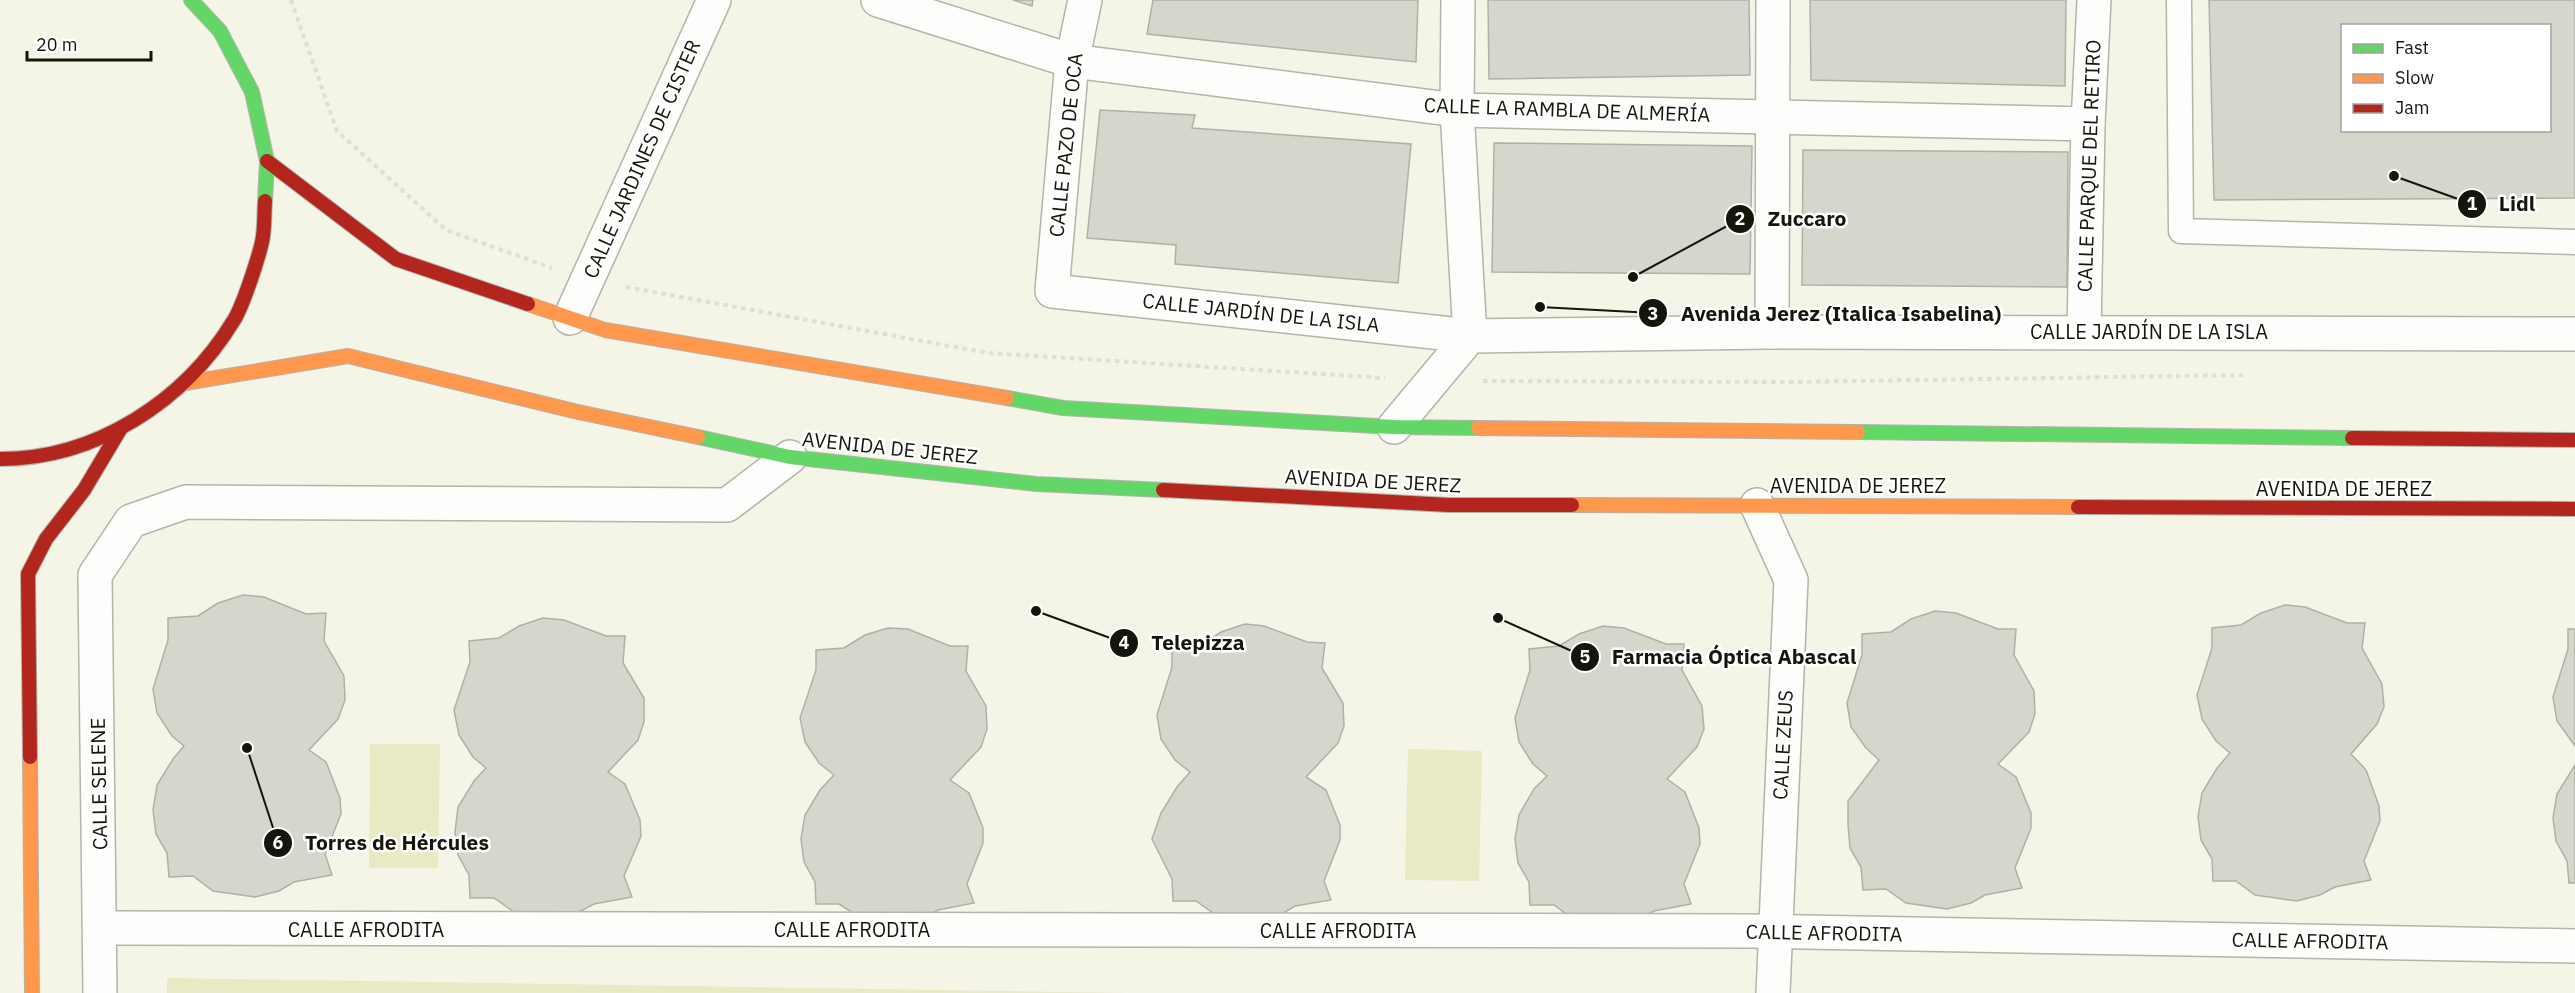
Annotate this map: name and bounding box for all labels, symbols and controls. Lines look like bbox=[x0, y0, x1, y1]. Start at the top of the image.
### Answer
scale bar bbox=[27, 24, 152, 62]
legend bbox=[2341, 24, 2551, 132]
text: 20 m bbox=[36, 33, 78, 56]
street label: CALLE JARDINES DE CISTER bbox=[577, 35, 706, 282]
text: Fast bbox=[2395, 36, 2429, 59]
street label: CALLE PARQUE DEL RETIRO bbox=[2071, 39, 2106, 293]
street label: CALLE PAZO DE OCA bbox=[1042, 51, 1089, 238]
text: Slow bbox=[2395, 66, 2434, 89]
street label: CALLE LA RAMBLA DE ALMERÍA bbox=[1423, 91, 1711, 128]
text: Jam bbox=[2395, 96, 2430, 119]
callout: Lidl bbox=[2457, 185, 2548, 224]
text: Lidl bbox=[2499, 189, 2535, 217]
text: 1 bbox=[2467, 192, 2478, 215]
callout: Zuccaro bbox=[1725, 200, 1858, 239]
text: Zuccaro bbox=[1768, 204, 1847, 232]
text: 2 bbox=[1735, 207, 1745, 230]
street label: CALLE JARDÍN DE LA ISLA bbox=[1141, 287, 1381, 338]
callout: Avenida Jerez (Italica Isabelina) bbox=[1638, 294, 2013, 333]
text: Avenida Jerez (Italica Isabelina) bbox=[1681, 299, 2001, 327]
text: 3 bbox=[1648, 302, 1658, 325]
street label: CALLE JARDÍN DE LA ISLA bbox=[2030, 318, 2268, 345]
street label: AVENIDA DE JEREZ bbox=[801, 425, 979, 470]
street label: AVENIDA DE JEREZ bbox=[1284, 462, 1462, 499]
street label: AVENIDA DE JEREZ bbox=[1770, 472, 1946, 499]
street label: AVENIDA DE JEREZ bbox=[2256, 475, 2432, 502]
callout: Telepizza bbox=[1109, 623, 1256, 662]
text: Telepizza bbox=[1151, 628, 1245, 656]
text: 4 bbox=[1119, 631, 1130, 654]
callout: Farmacia Óptica Abascal bbox=[1570, 637, 1869, 676]
text: Farmacia Óptica Abascal bbox=[1612, 642, 1856, 670]
text: 5 bbox=[1580, 645, 1591, 668]
street label: CALLE ZEUS bbox=[1766, 689, 1799, 801]
street label: CALLE SELENE bbox=[84, 718, 113, 850]
callout: Torres de Hércules bbox=[263, 823, 501, 862]
text: Torres de Hércules bbox=[305, 828, 489, 856]
text: 6 bbox=[273, 831, 284, 854]
street label: CALLE AFRODITA bbox=[288, 916, 445, 943]
street label: CALLE AFRODITA bbox=[774, 916, 931, 943]
street label: CALLE AFRODITA bbox=[1260, 917, 1417, 944]
street label: CALLE AFRODITA bbox=[1745, 918, 1903, 947]
street label: CALLE AFRODITA bbox=[2231, 926, 2389, 955]

